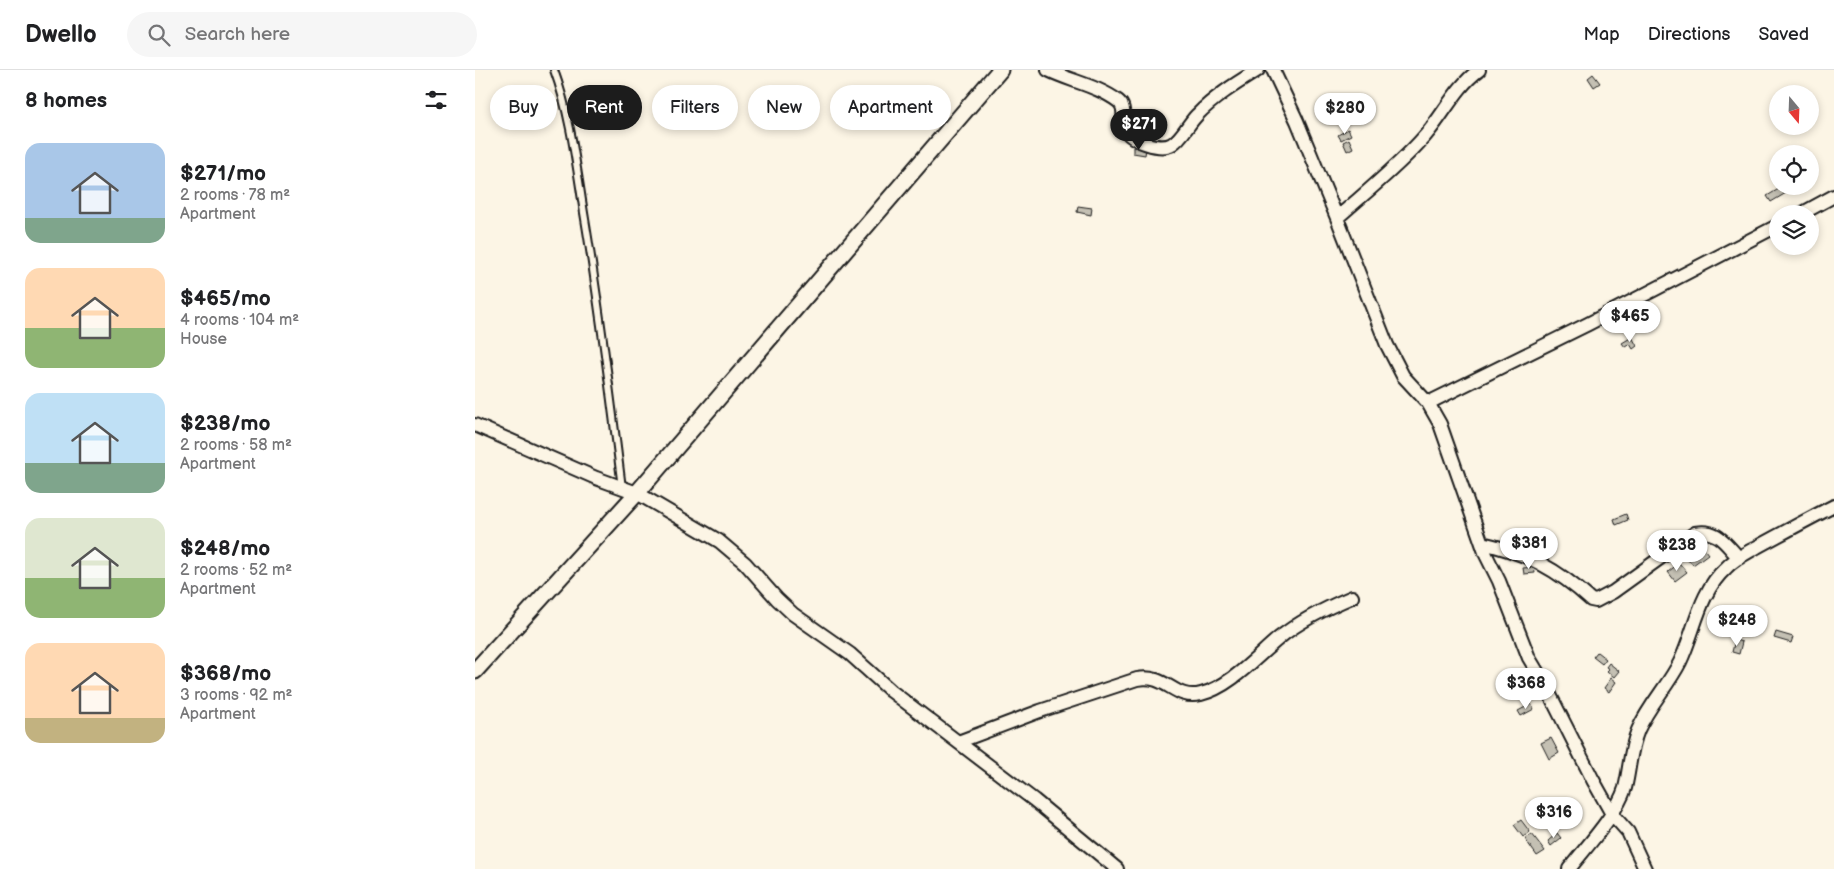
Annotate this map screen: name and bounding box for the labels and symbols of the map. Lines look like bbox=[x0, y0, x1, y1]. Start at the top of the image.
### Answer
north arrow bbox=[1769, 85, 1819, 135]
pin: $280 bbox=[1315, 92, 1375, 135]
pin: $271 bbox=[1109, 108, 1169, 151]
pin: $465 bbox=[1600, 300, 1660, 343]
pin: $381 bbox=[1499, 528, 1559, 570]
pin: $238 bbox=[1647, 530, 1707, 572]
pin: $248 bbox=[1707, 604, 1767, 647]
pin: $368 bbox=[1496, 668, 1556, 710]
pin: $316 bbox=[1524, 796, 1584, 839]

